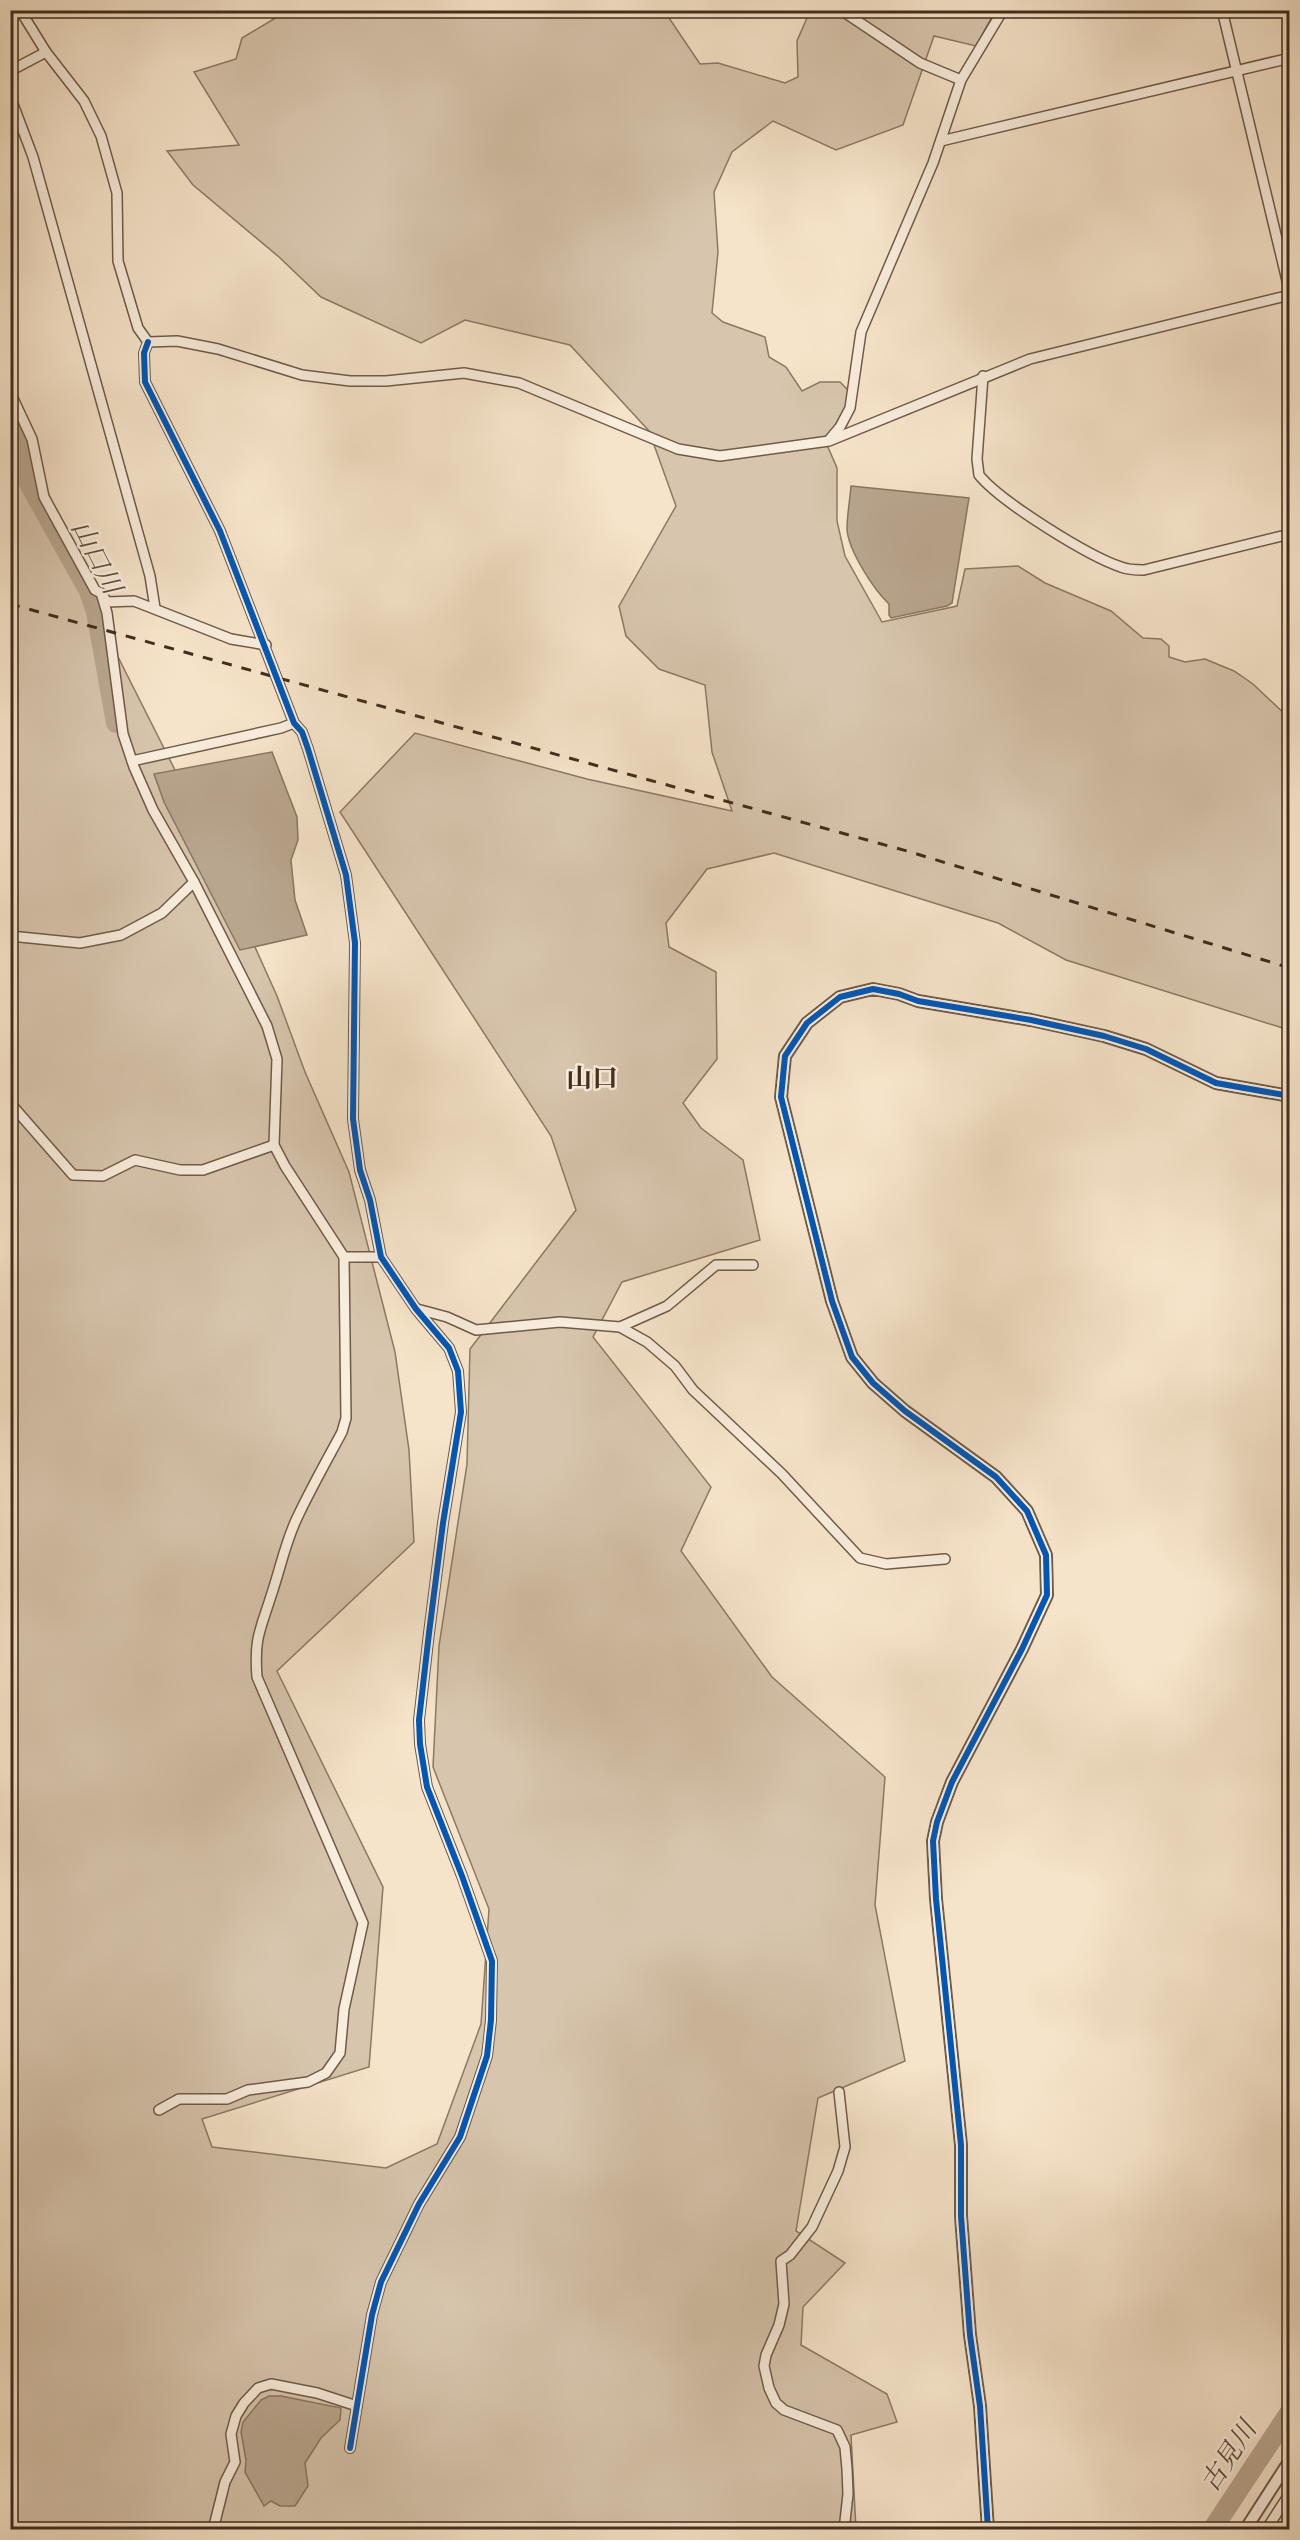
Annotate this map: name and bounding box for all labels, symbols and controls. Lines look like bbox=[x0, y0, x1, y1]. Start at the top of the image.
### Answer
water label: 山口川 bbox=[63, 515, 131, 603]
district label: 山口 bbox=[566, 1061, 618, 1096]
water label: 古見川 bbox=[1192, 2412, 1266, 2499]

